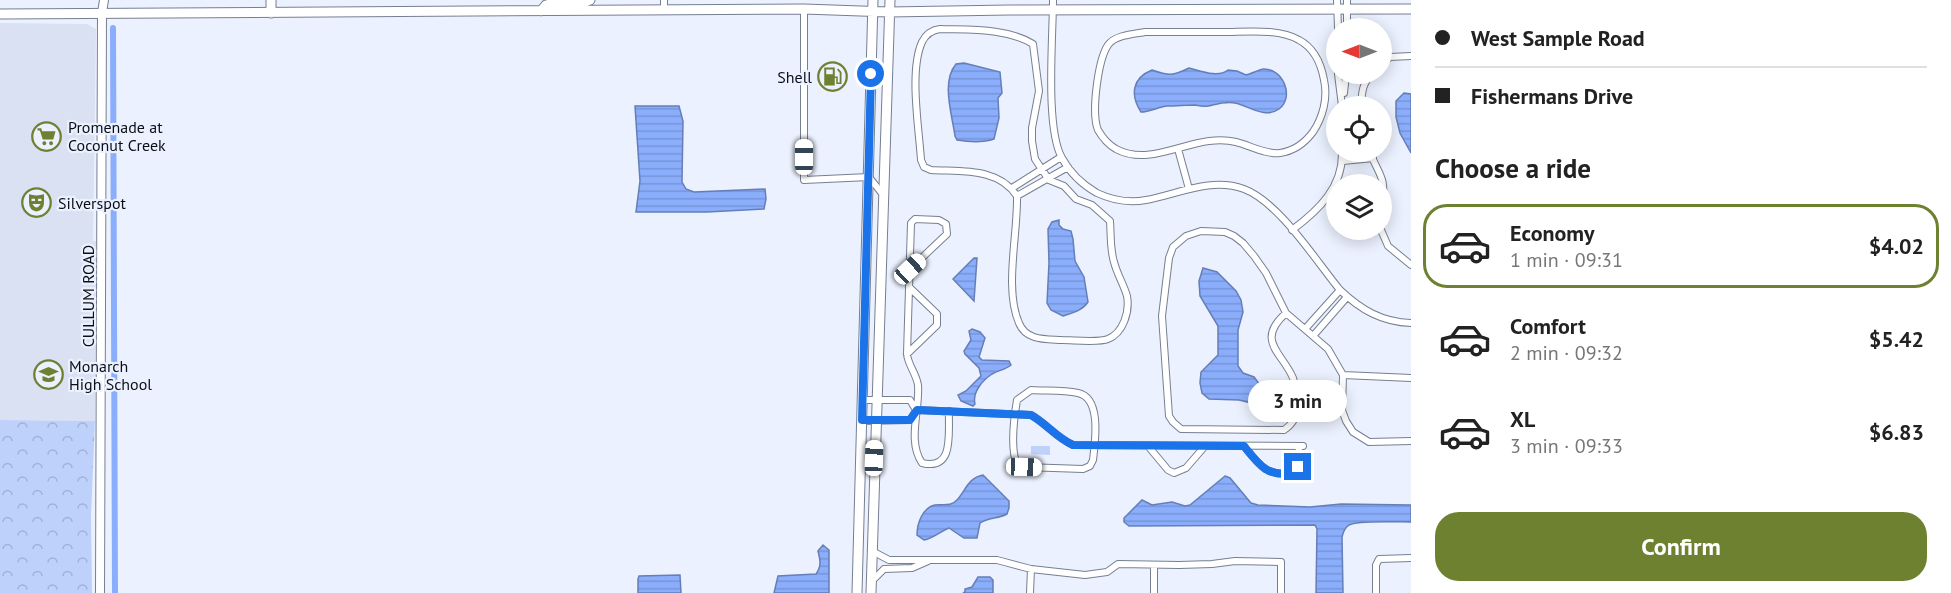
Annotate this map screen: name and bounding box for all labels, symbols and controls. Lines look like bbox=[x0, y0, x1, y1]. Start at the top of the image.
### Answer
north arrow bbox=[1326, 18, 1392, 84]
map controls bbox=[1326, 18, 1392, 240]
text: West Sample Road bbox=[1471, 24, 1645, 52]
route start bbox=[857, 60, 884, 87]
fuel station icon: Shell bbox=[817, 61, 849, 93]
place label: Shell bbox=[777, 67, 812, 87]
text: Fishermans Drive bbox=[1471, 82, 1633, 110]
button: locate bbox=[1326, 96, 1392, 162]
place label: Promenade at Coconut Creek bbox=[68, 117, 166, 155]
supermarket icon: Promenade at Coconut Creek bbox=[31, 120, 63, 152]
car bbox=[795, 139, 813, 175]
text: Choose a ride bbox=[1435, 151, 1591, 185]
button: layers bbox=[1326, 174, 1392, 240]
theatre icon: Silverspot bbox=[21, 187, 53, 219]
place label: Silverspot bbox=[58, 193, 127, 213]
icon: car bbox=[1438, 219, 1492, 273]
text: Economy bbox=[1510, 219, 1594, 247]
text: $4.02 bbox=[1869, 232, 1924, 260]
street label: CULLUM ROAD bbox=[78, 245, 98, 347]
text: 1 min · 09:31 bbox=[1510, 247, 1623, 273]
car bbox=[891, 250, 929, 288]
icon: car bbox=[1438, 312, 1492, 366]
text: Comfort bbox=[1510, 312, 1586, 340]
text: $5.42 bbox=[1869, 325, 1924, 353]
text: 2 min · 09:32 bbox=[1510, 340, 1623, 366]
place label: Monarch High School bbox=[69, 356, 152, 394]
school or university icon: Monarch High School bbox=[32, 359, 64, 391]
callout: 3 min bbox=[1248, 380, 1348, 422]
text: 3 min bbox=[1273, 388, 1322, 414]
icon: car bbox=[1438, 405, 1492, 459]
text: XL bbox=[1510, 405, 1535, 433]
text: $6.83 bbox=[1869, 418, 1924, 446]
text: 3 min · 09:33 bbox=[1510, 433, 1623, 459]
car bbox=[864, 440, 884, 476]
route end bbox=[1284, 453, 1311, 480]
car bbox=[1006, 457, 1042, 477]
button: Confirm bbox=[1435, 512, 1927, 581]

